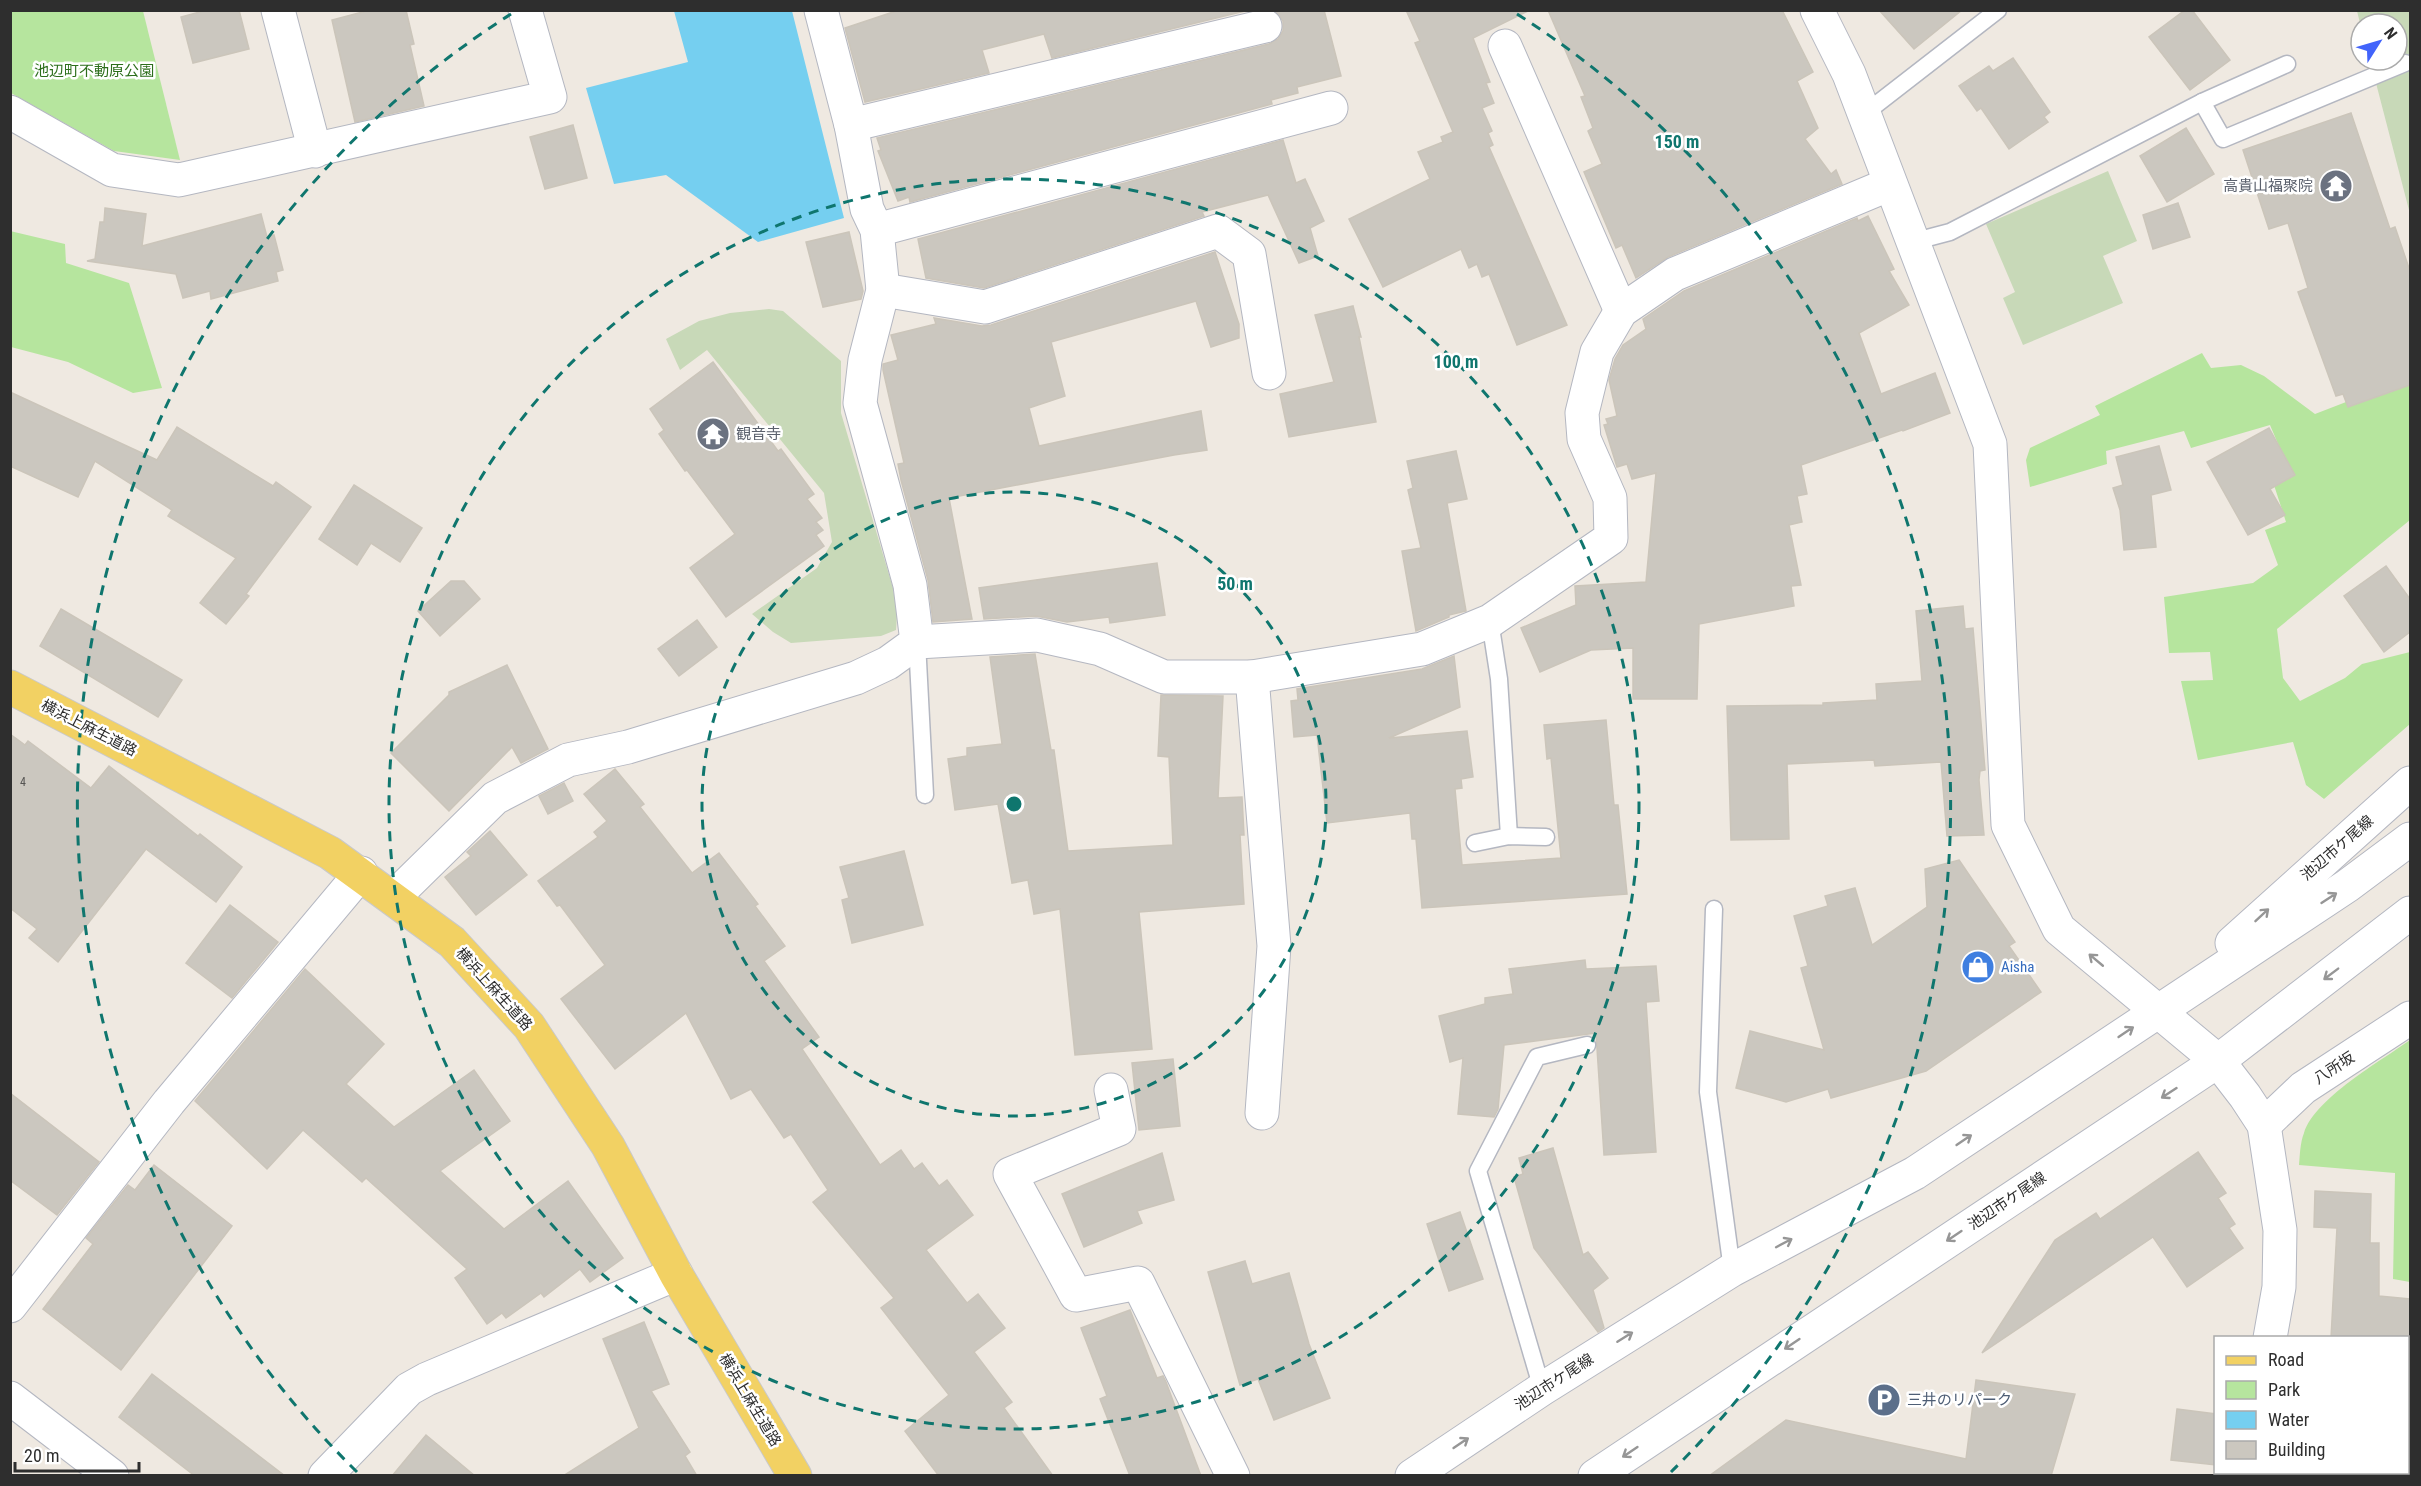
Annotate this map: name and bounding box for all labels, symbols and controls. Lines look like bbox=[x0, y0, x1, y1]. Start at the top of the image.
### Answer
north arrow bbox=[2349, 12, 2409, 72]
text: N bbox=[2380, 24, 2401, 43]
park label: 池辺町不動原公園 bbox=[34, 62, 154, 80]
text: 150 m bbox=[1655, 131, 1699, 152]
temple icon: 高貴山福聚院 bbox=[2318, 168, 2354, 204]
place label: 高貴山福聚院 bbox=[2223, 177, 2313, 195]
text: 100 m bbox=[1434, 351, 1478, 372]
temple icon: 観音寺 bbox=[695, 416, 731, 452]
place label: 観音寺 bbox=[736, 425, 781, 443]
text: 50 m bbox=[1217, 573, 1253, 594]
street label: 横浜上麻生道路 bbox=[38, 696, 140, 760]
house number: 4 bbox=[20, 775, 26, 789]
centre of rings bbox=[1004, 794, 1024, 814]
street label: 池辺市ケ尾線 bbox=[2297, 812, 2377, 884]
one-way arrow bbox=[2320, 892, 2337, 904]
one-way arrow bbox=[2255, 907, 2270, 922]
street label: 横浜上麻生道路 bbox=[452, 944, 536, 1034]
shop icon: Aisha bbox=[1960, 949, 1996, 985]
one-way arrow bbox=[2089, 953, 2104, 967]
place label: Aisha bbox=[2001, 958, 2034, 976]
one-way arrow bbox=[2323, 968, 2339, 981]
one-way arrow bbox=[2117, 1026, 2133, 1038]
street label: 八所坂 bbox=[2310, 1048, 2358, 1088]
one-way arrow bbox=[2161, 1088, 2178, 1100]
one-way arrow bbox=[1955, 1134, 1971, 1146]
street label: 池辺市ケ尾線 bbox=[1965, 1168, 2049, 1234]
one-way arrow bbox=[1946, 1230, 1963, 1242]
one-way arrow bbox=[1775, 1237, 1792, 1249]
one-way arrow bbox=[1616, 1331, 1633, 1344]
legend bbox=[2214, 1336, 2409, 1474]
one-way arrow bbox=[1784, 1339, 1801, 1351]
text: Road bbox=[2268, 1349, 2304, 1370]
street label: 横浜上麻生道路 bbox=[715, 1350, 785, 1450]
street label: 池辺市ケ尾線 bbox=[1511, 1350, 1597, 1414]
text: Park bbox=[2268, 1379, 2300, 1400]
parking icon: 三井のリパーク bbox=[1866, 1382, 1902, 1418]
place label: 三井のリパーク bbox=[1907, 1391, 2012, 1409]
text: Water bbox=[2268, 1409, 2310, 1430]
scale bar bbox=[15, 1435, 140, 1473]
one-way arrow bbox=[1452, 1437, 1468, 1449]
text: Building bbox=[2268, 1439, 2325, 1460]
text: 20 m bbox=[24, 1445, 59, 1466]
one-way arrow bbox=[1621, 1446, 1638, 1459]

